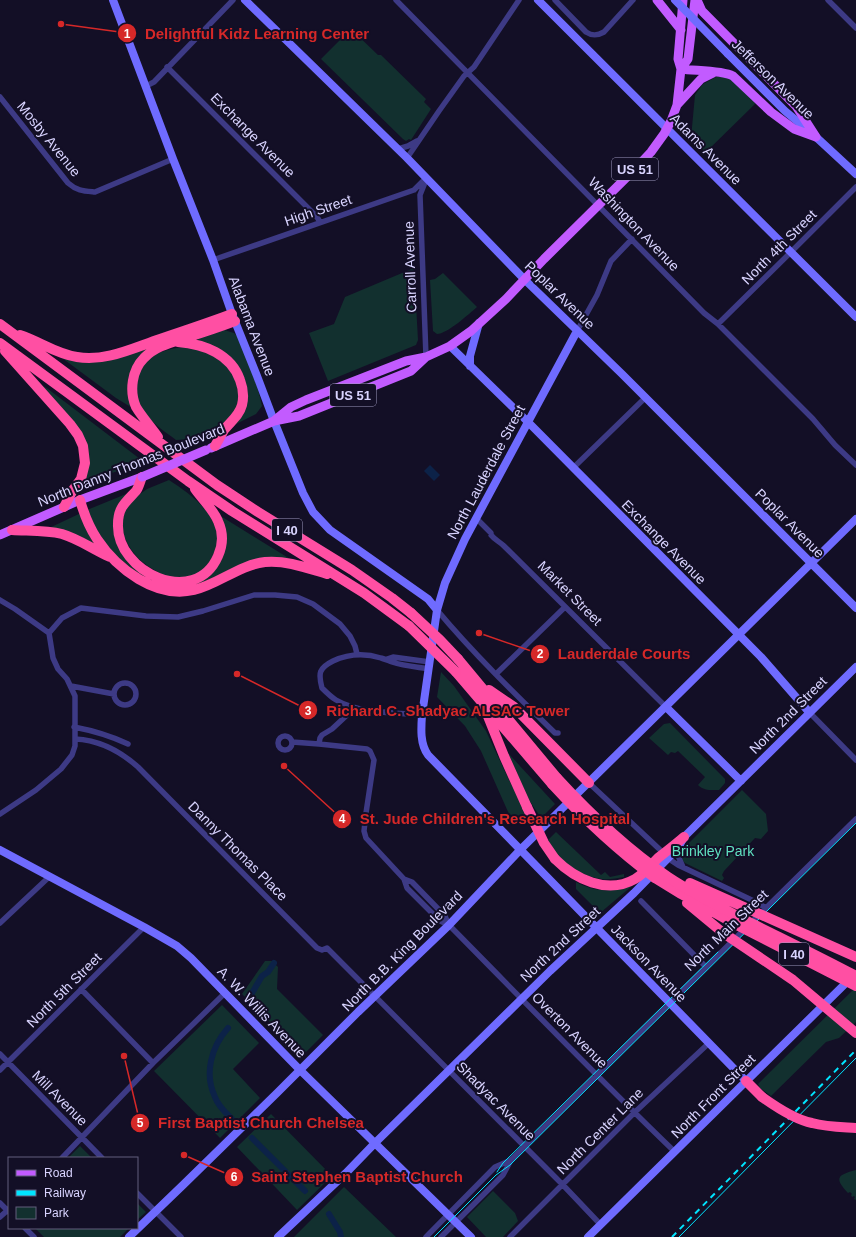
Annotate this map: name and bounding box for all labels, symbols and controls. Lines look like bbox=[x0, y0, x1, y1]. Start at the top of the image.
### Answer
callout: Delightful Kidz Learning Center bbox=[117, 20, 377, 47]
text: Delightful Kidz Learning Center bbox=[145, 25, 369, 42]
text: 1 bbox=[124, 27, 131, 41]
street label: Jefferson Avenue bbox=[729, 36, 817, 122]
street label: Exchange Avenue bbox=[208, 90, 299, 181]
street label: Mosby Avenue bbox=[14, 98, 84, 180]
street label: Adams Avenue bbox=[667, 110, 745, 188]
road number: US 51 bbox=[612, 158, 658, 180]
street label: Washington Avenue bbox=[585, 174, 683, 274]
street label: High Street bbox=[282, 191, 354, 229]
street label: North 4th Street bbox=[738, 206, 820, 288]
street label: Carroll Avenue bbox=[400, 221, 420, 313]
street label: Poplar Avenue bbox=[522, 258, 598, 332]
street label: Alabama Avenue bbox=[226, 274, 278, 378]
road number: US 51 bbox=[330, 384, 376, 406]
street label: North Lauderdale Street bbox=[444, 402, 528, 542]
street label: North Danny Thomas Boulevard bbox=[35, 420, 227, 510]
street label: Poplar Avenue bbox=[752, 485, 828, 561]
street label: Exchange Avenue bbox=[619, 497, 710, 588]
road number: I 40 bbox=[272, 519, 302, 541]
street label: Market Street bbox=[535, 558, 605, 628]
callout: Lauderdale Courts bbox=[530, 640, 699, 667]
text: Lauderdale Courts bbox=[558, 645, 690, 662]
text: 2 bbox=[537, 647, 544, 661]
street label: North 2nd Street bbox=[746, 673, 830, 757]
callout: Richard C. Shadyac ALSAC Tower bbox=[298, 697, 578, 724]
text: Richard C. Shadyac ALSAC Tower bbox=[326, 702, 570, 719]
text: 3 bbox=[305, 704, 312, 718]
street label: Danny Thomas Place bbox=[185, 798, 291, 904]
callout: St. Jude Children's Research Hospital bbox=[332, 805, 638, 832]
text: St. Jude Children's Research Hospital bbox=[360, 810, 630, 827]
text: 4 bbox=[339, 812, 346, 826]
park label: Brinkley Park bbox=[672, 843, 755, 859]
street label: North Main Street bbox=[681, 886, 771, 974]
street label: North B.B. King Boulevard bbox=[339, 888, 465, 1014]
street label: North 2nd Street bbox=[517, 903, 603, 985]
street label: Jackson Avenue bbox=[608, 921, 690, 1005]
road number: I 40 bbox=[779, 943, 809, 965]
street label: North 5th Street bbox=[23, 949, 105, 1031]
street label: A. W. Willis Avenue bbox=[214, 963, 310, 1061]
street label: Overton Avenue bbox=[529, 989, 611, 1071]
street label: North Front Street bbox=[668, 1051, 758, 1141]
street label: Shadyac Avenue bbox=[453, 1058, 539, 1144]
street label: Mill Avenue bbox=[29, 1067, 91, 1129]
street label: North Center Lane bbox=[554, 1084, 647, 1177]
callout: First Baptist Church Chelsea bbox=[130, 1110, 372, 1137]
text: First Baptist Church Chelsea bbox=[158, 1114, 365, 1131]
text: 5 bbox=[137, 1116, 144, 1130]
legend bbox=[8, 1157, 138, 1229]
callout: Saint Stephen Baptist Church bbox=[224, 1163, 471, 1190]
text: Road bbox=[44, 1166, 73, 1180]
text: Saint Stephen Baptist Church bbox=[251, 1168, 463, 1185]
text: 6 bbox=[231, 1170, 238, 1184]
text: Railway bbox=[44, 1186, 86, 1200]
text: Park bbox=[44, 1206, 70, 1220]

